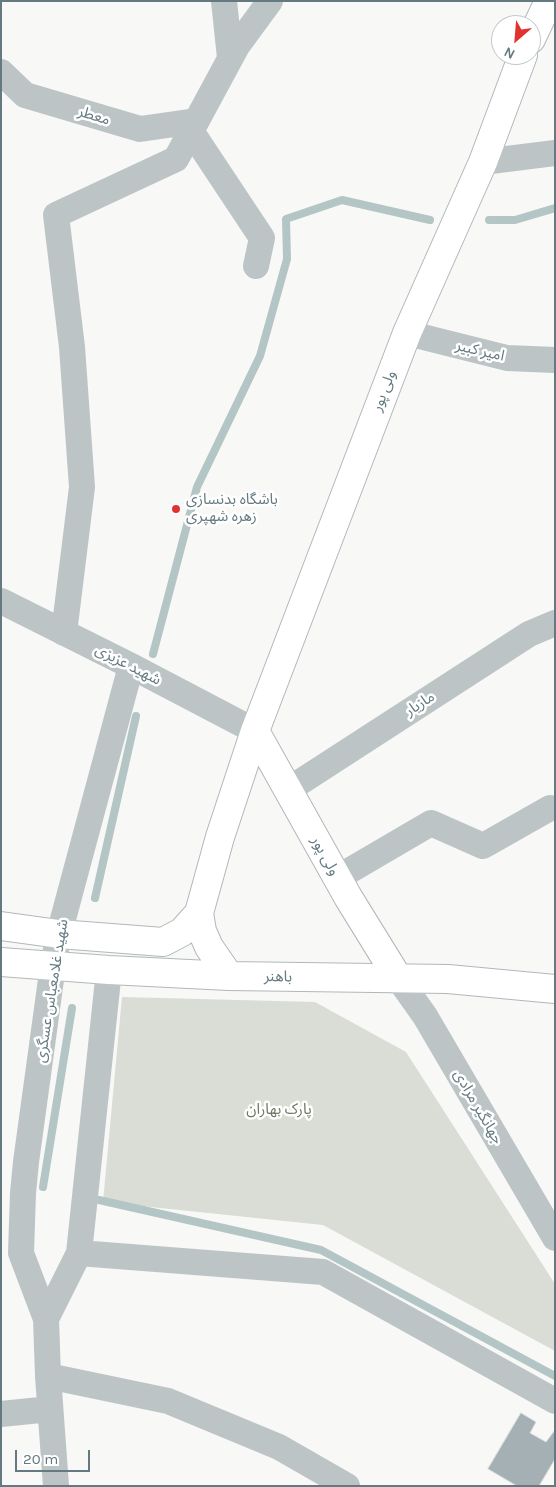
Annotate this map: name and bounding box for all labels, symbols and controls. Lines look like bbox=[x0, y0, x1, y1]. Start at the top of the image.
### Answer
north arrow bbox=[491, 15, 541, 65]
text: N bbox=[501, 43, 518, 63]
street label: معطر bbox=[76, 103, 112, 129]
street label: امیر کبیر bbox=[454, 337, 506, 365]
street label: ولی پور bbox=[368, 368, 400, 414]
place label: باشگاه بدنسازی زهره شهپری bbox=[186, 491, 278, 526]
marker: باشگاه بدنسازی زهره شهپری bbox=[170, 503, 182, 515]
street label: شهید عزیزی bbox=[92, 641, 164, 689]
street label: مازیار bbox=[402, 688, 438, 720]
street label: ولی پور bbox=[307, 833, 343, 879]
street label: شهید غلامعباس عسگری bbox=[32, 918, 72, 1064]
street label: باهنر bbox=[264, 968, 292, 986]
street label: جهانگیر مرادی bbox=[449, 1067, 507, 1147]
park label: پارک بهاران bbox=[246, 1101, 312, 1119]
scale bar bbox=[18, 1440, 92, 1472]
text: 20 m bbox=[23, 1450, 58, 1468]

